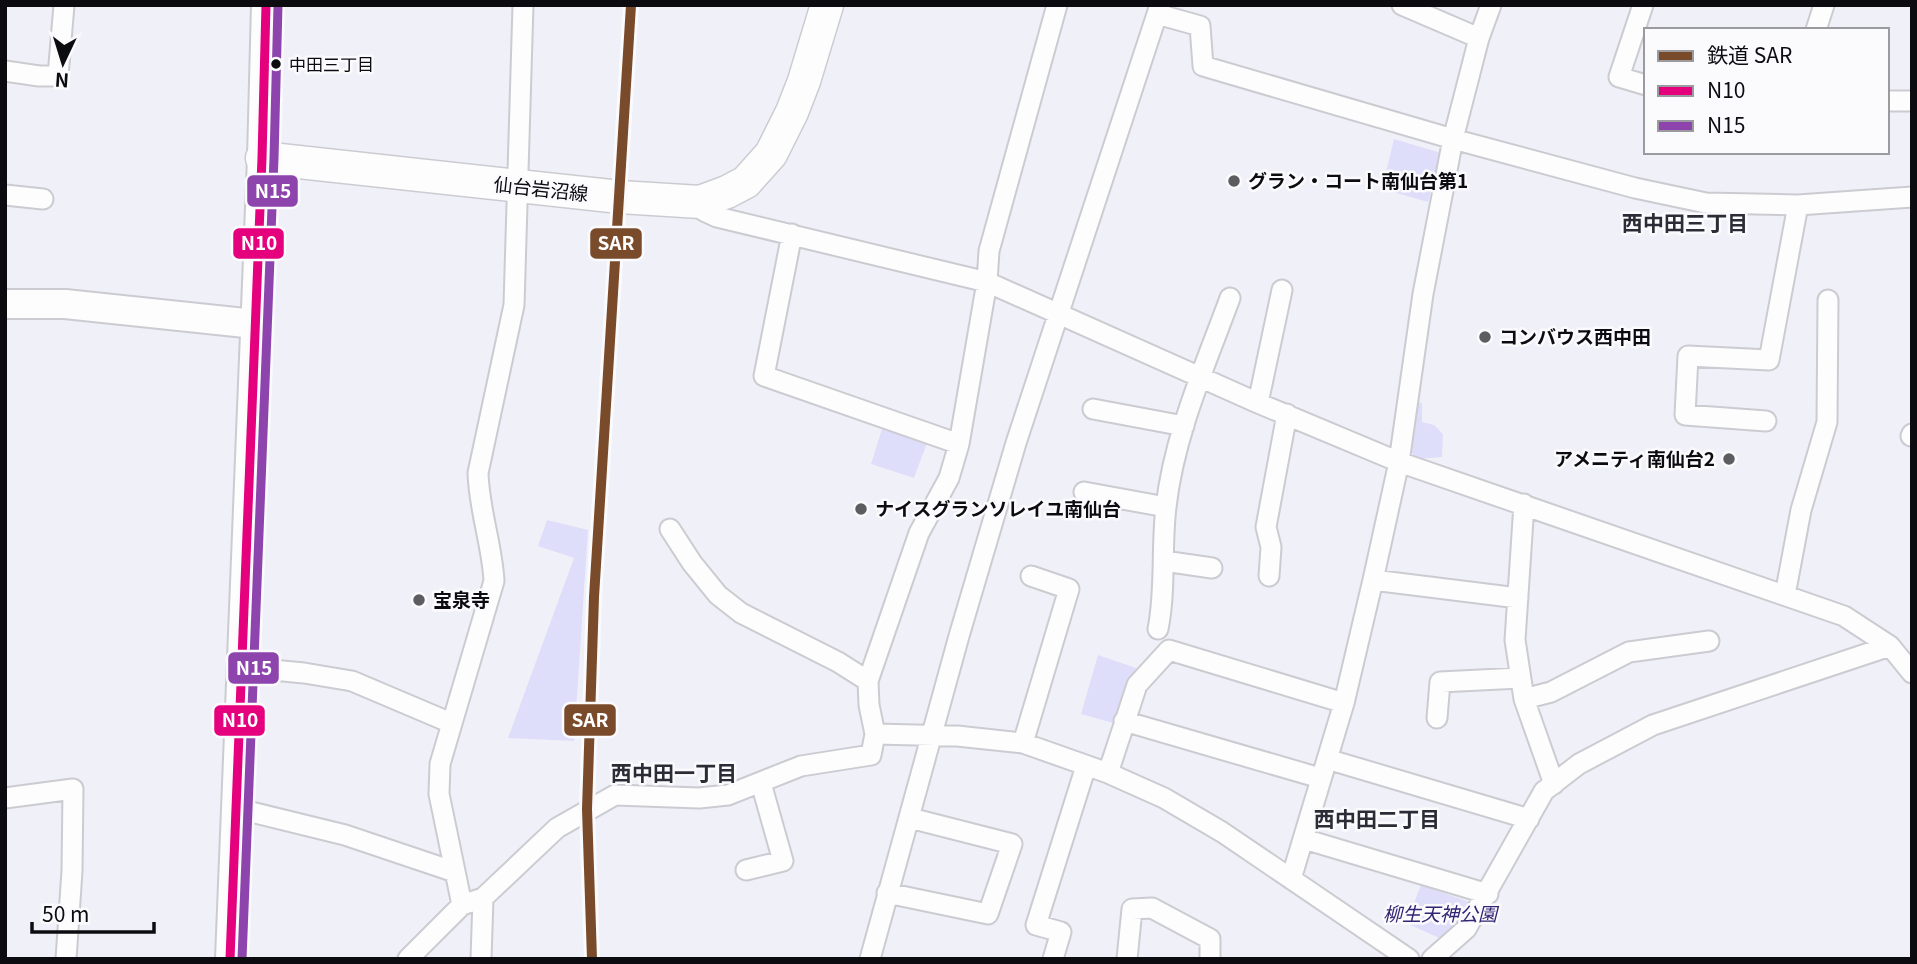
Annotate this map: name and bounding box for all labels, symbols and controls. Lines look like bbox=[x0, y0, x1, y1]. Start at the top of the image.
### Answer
north arrow bbox=[28, 28, 98, 98]
legend bbox=[1644, 28, 1889, 154]
text: 鉄道 SAR bbox=[1707, 39, 1792, 69]
place label: 中田三丁目 bbox=[289, 51, 374, 76]
marker: 中田三丁目 bbox=[269, 57, 283, 71]
text: N bbox=[54, 67, 70, 95]
text: N10 bbox=[1707, 74, 1746, 104]
text: N15 bbox=[1707, 109, 1746, 139]
place label: グラン・コート南仙台第1 bbox=[1248, 166, 1468, 193]
street label: 仙台岩沼線 bbox=[492, 169, 590, 206]
marker: グラン・コート南仙台第1 bbox=[1226, 173, 1242, 189]
line badge: N15 bbox=[246, 174, 299, 208]
text: N15 bbox=[255, 176, 291, 203]
district label: 西中田三丁目 bbox=[1622, 207, 1748, 237]
line badge: N10 bbox=[232, 227, 285, 260]
line badge: SAR bbox=[589, 227, 643, 260]
text: N10 bbox=[241, 228, 277, 255]
text: SAR bbox=[598, 228, 635, 255]
place label: コンバウス西中田 bbox=[1499, 322, 1651, 349]
marker: コンバウス西中田 bbox=[1477, 329, 1493, 345]
place label: アメニティ南仙台2 bbox=[1554, 444, 1715, 471]
marker: アメニティ南仙台2 bbox=[1721, 451, 1737, 467]
place label: ナイスグランソレイユ南仙台 bbox=[875, 494, 1121, 521]
marker: ナイスグランソレイユ南仙台 bbox=[853, 501, 869, 517]
place label: 宝泉寺 bbox=[433, 585, 490, 612]
marker: 宝泉寺 bbox=[411, 592, 427, 608]
line badge: N15 bbox=[227, 651, 280, 685]
text: N15 bbox=[236, 653, 272, 680]
line badge: SAR bbox=[563, 703, 617, 737]
line badge: N10 bbox=[213, 704, 266, 737]
text: N10 bbox=[222, 705, 258, 732]
text: SAR bbox=[572, 705, 609, 732]
district label: 西中田一丁目 bbox=[611, 757, 737, 787]
district label: 西中田二丁目 bbox=[1314, 803, 1440, 833]
scale bar bbox=[32, 890, 154, 934]
text: 50 m bbox=[42, 898, 89, 928]
park label: 柳生天神公園 bbox=[1383, 899, 1500, 926]

